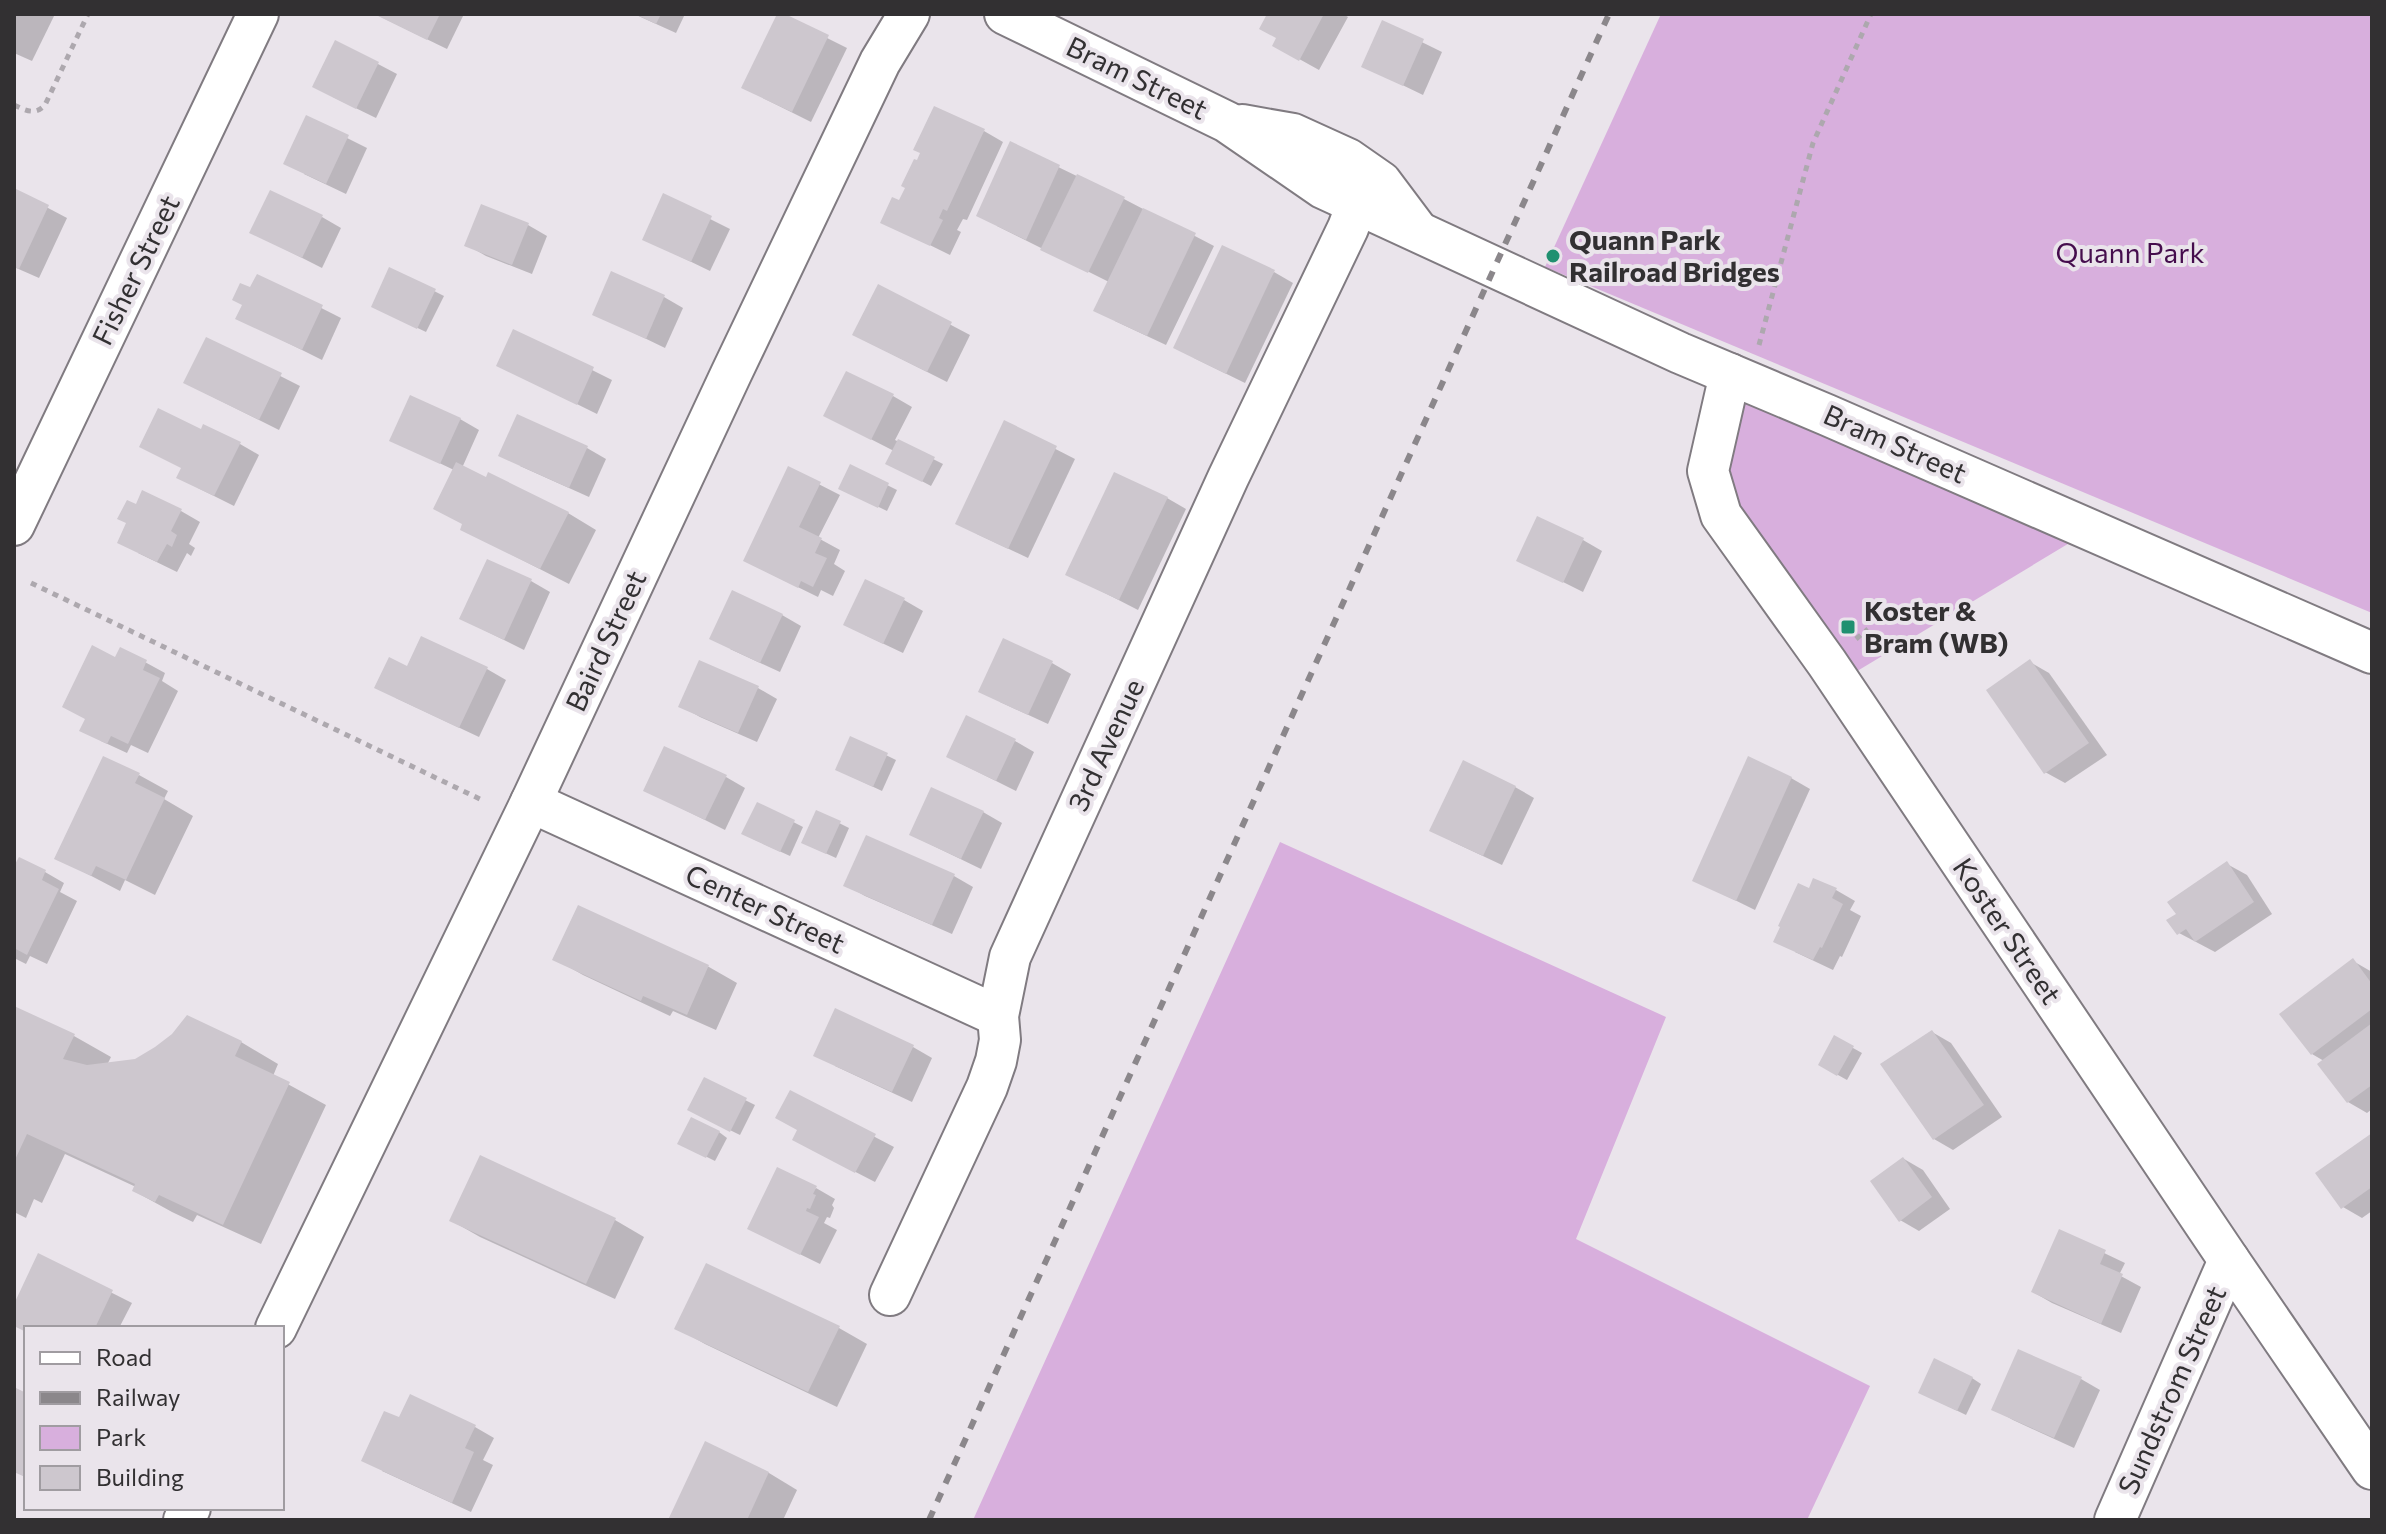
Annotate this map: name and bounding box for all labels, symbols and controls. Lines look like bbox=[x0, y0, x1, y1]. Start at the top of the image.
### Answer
street label: Bram Street bbox=[1061, 28, 1213, 126]
street label: Fisher Street bbox=[84, 189, 186, 350]
place label: Quann Park Railroad Bridges bbox=[1569, 222, 1780, 288]
park label: Quann Park bbox=[2055, 235, 2205, 269]
marker: Quann Park Railroad Bridges bbox=[1544, 247, 1562, 265]
street label: Bram Street bbox=[1819, 397, 1972, 490]
street label: Baird Street bbox=[558, 565, 652, 716]
place label: Koster & Bram (WB) bbox=[1864, 593, 2008, 659]
marker: Koster & Bram (WB) bbox=[1839, 618, 1857, 636]
street label: 3rd Avenue bbox=[1060, 673, 1150, 816]
street label: Koster Street bbox=[1947, 851, 2069, 1010]
street label: Center Street bbox=[680, 856, 850, 960]
street label: Sundstrom Street bbox=[2110, 1280, 2232, 1499]
legend bbox=[24, 1326, 284, 1510]
text: Road bbox=[96, 1342, 152, 1371]
text: Railway bbox=[96, 1382, 181, 1411]
text: Park bbox=[96, 1422, 146, 1451]
text: Building bbox=[96, 1462, 184, 1491]

